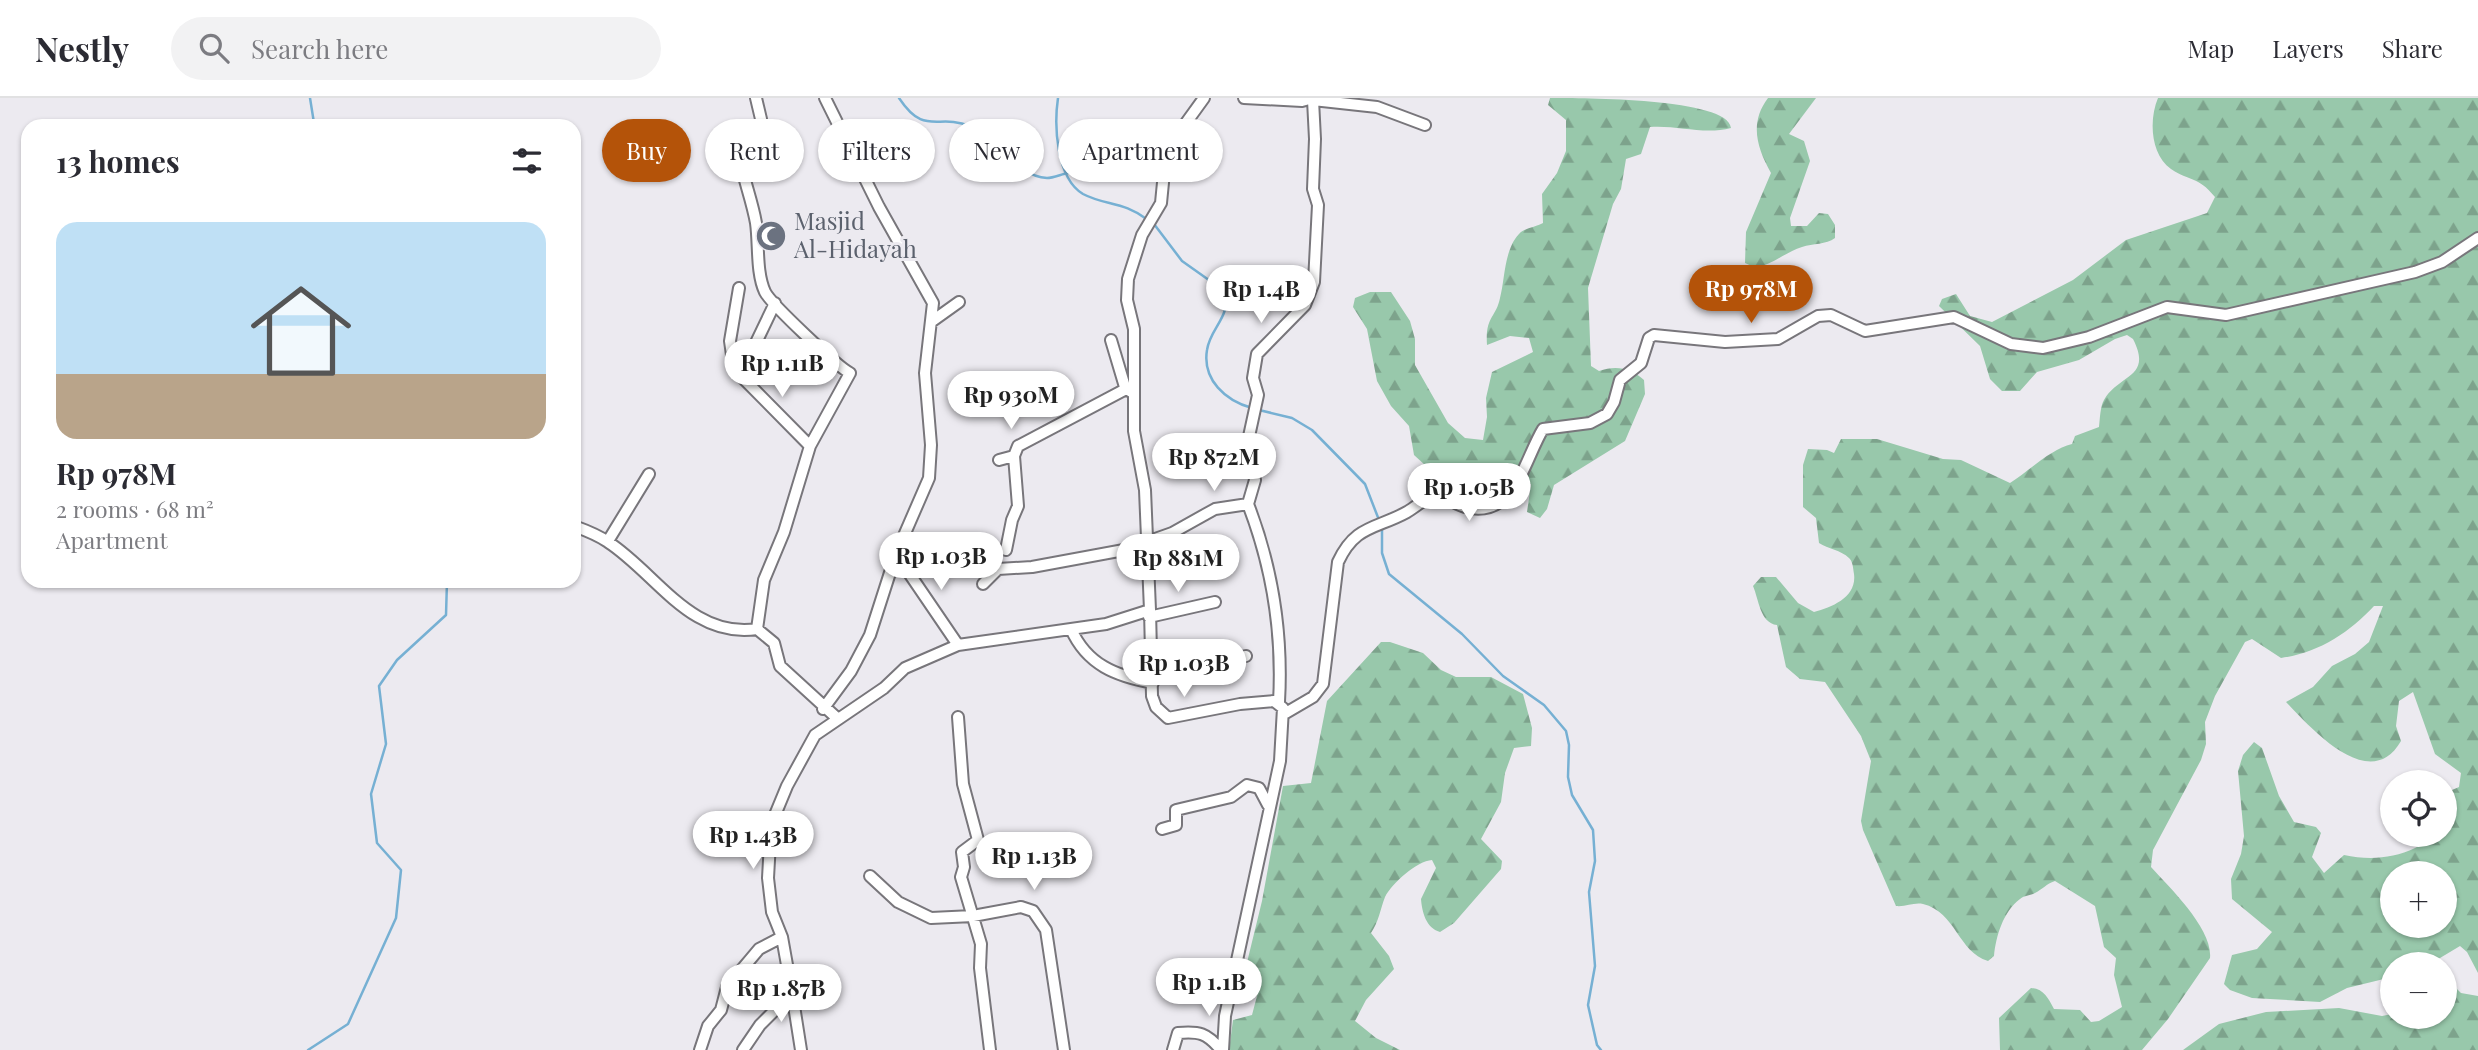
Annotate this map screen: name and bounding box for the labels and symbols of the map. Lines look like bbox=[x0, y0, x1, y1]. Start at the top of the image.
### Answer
place label: Masjid Al-Hidayah bbox=[793, 204, 917, 264]
mosque icon: Masjid Al-Hidayah bbox=[754, 219, 788, 253]
pin: Rp 1.4B bbox=[1196, 266, 1326, 325]
pin: Rp 978M bbox=[1686, 266, 1816, 325]
pin: Rp 1.11B bbox=[710, 340, 854, 399]
pin: Rp 930M bbox=[946, 372, 1076, 431]
pin: Rp 872M bbox=[1149, 434, 1279, 493]
pin: Rp 1.05B bbox=[1397, 464, 1541, 523]
pin: Rp 1.03B bbox=[869, 532, 1013, 592]
pin: Rp 881M bbox=[1113, 534, 1243, 594]
pin: Rp 1.03B bbox=[1112, 640, 1256, 699]
pin: Rp 1.43B bbox=[681, 812, 825, 871]
pin: Rp 1.13B bbox=[962, 832, 1106, 892]
pin: Rp 1.1B bbox=[1144, 958, 1274, 1018]
pin: Rp 1.87B bbox=[709, 964, 853, 1024]

